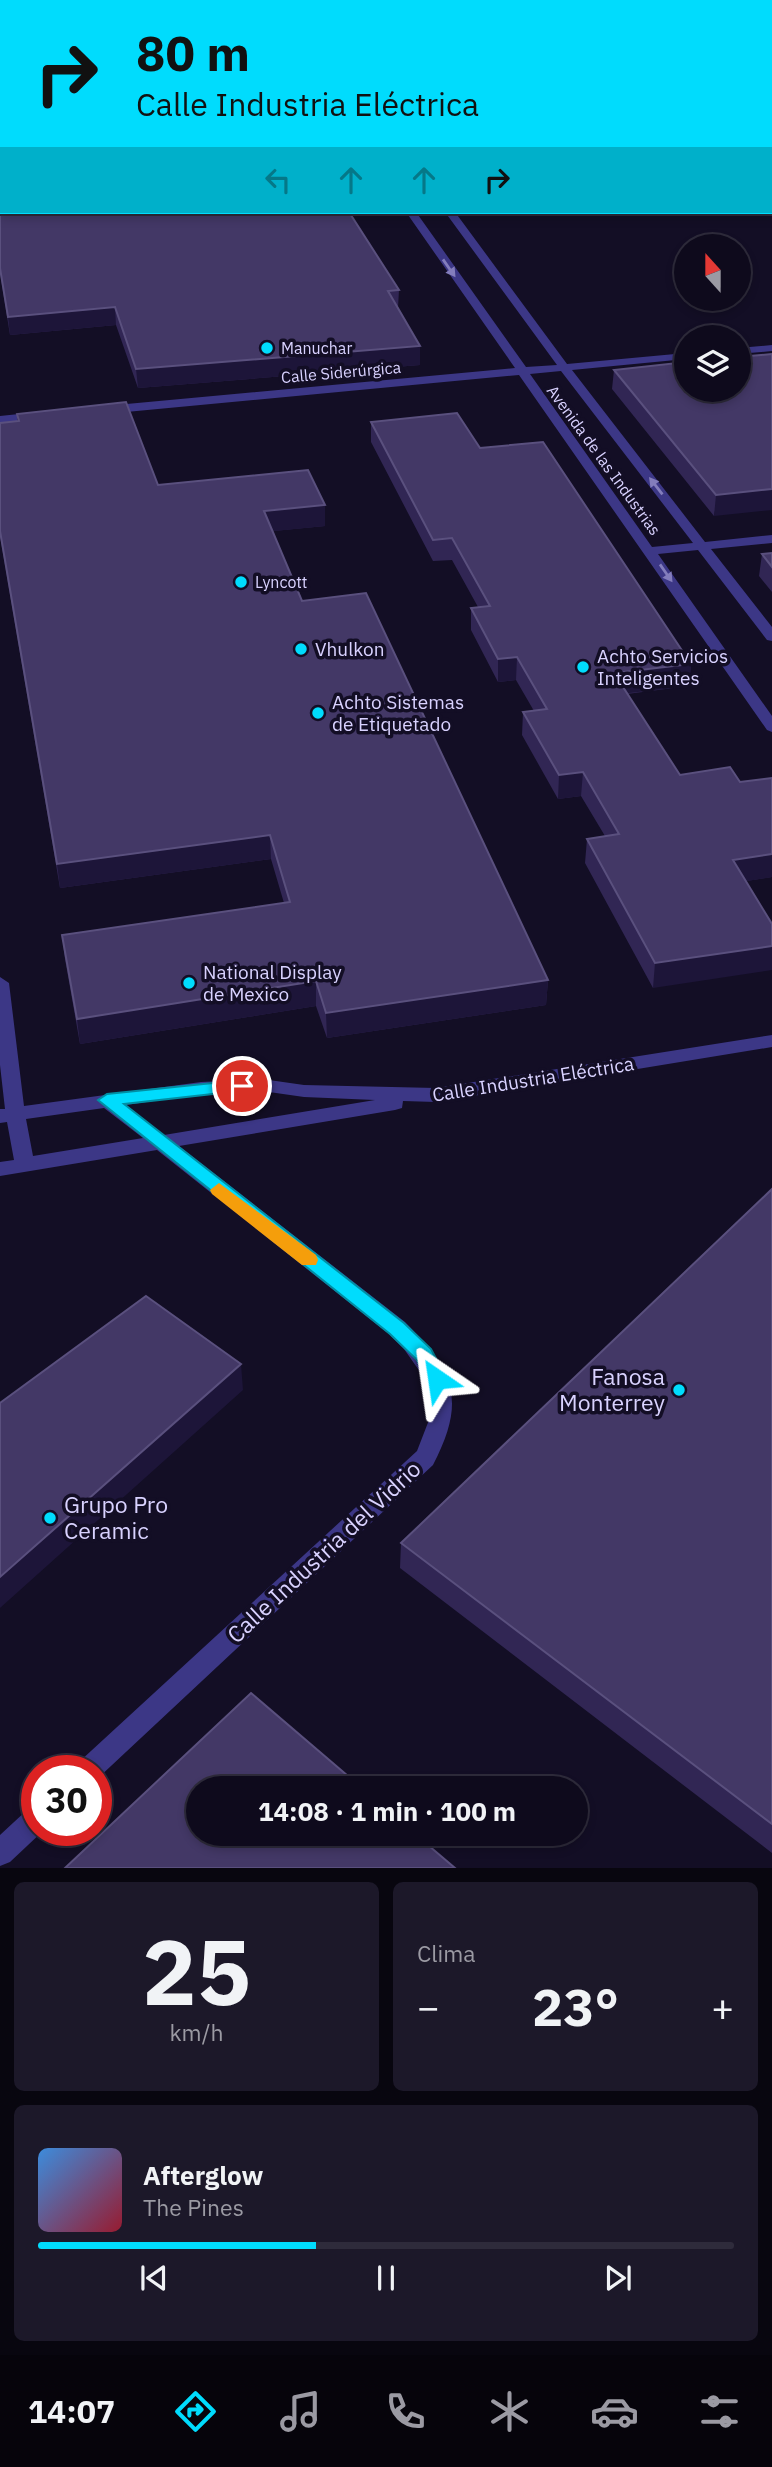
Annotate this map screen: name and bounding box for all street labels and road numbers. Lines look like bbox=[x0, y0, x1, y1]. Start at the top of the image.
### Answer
street label: Calle Siderúrgica bbox=[280, 357, 402, 387]
street label: Avenida de las Industrias bbox=[543, 381, 665, 539]
street label: Calle Industria Eléctrica bbox=[430, 1051, 636, 1107]
street label: Calle Industria del Vidrio bbox=[220, 1454, 427, 1649]

